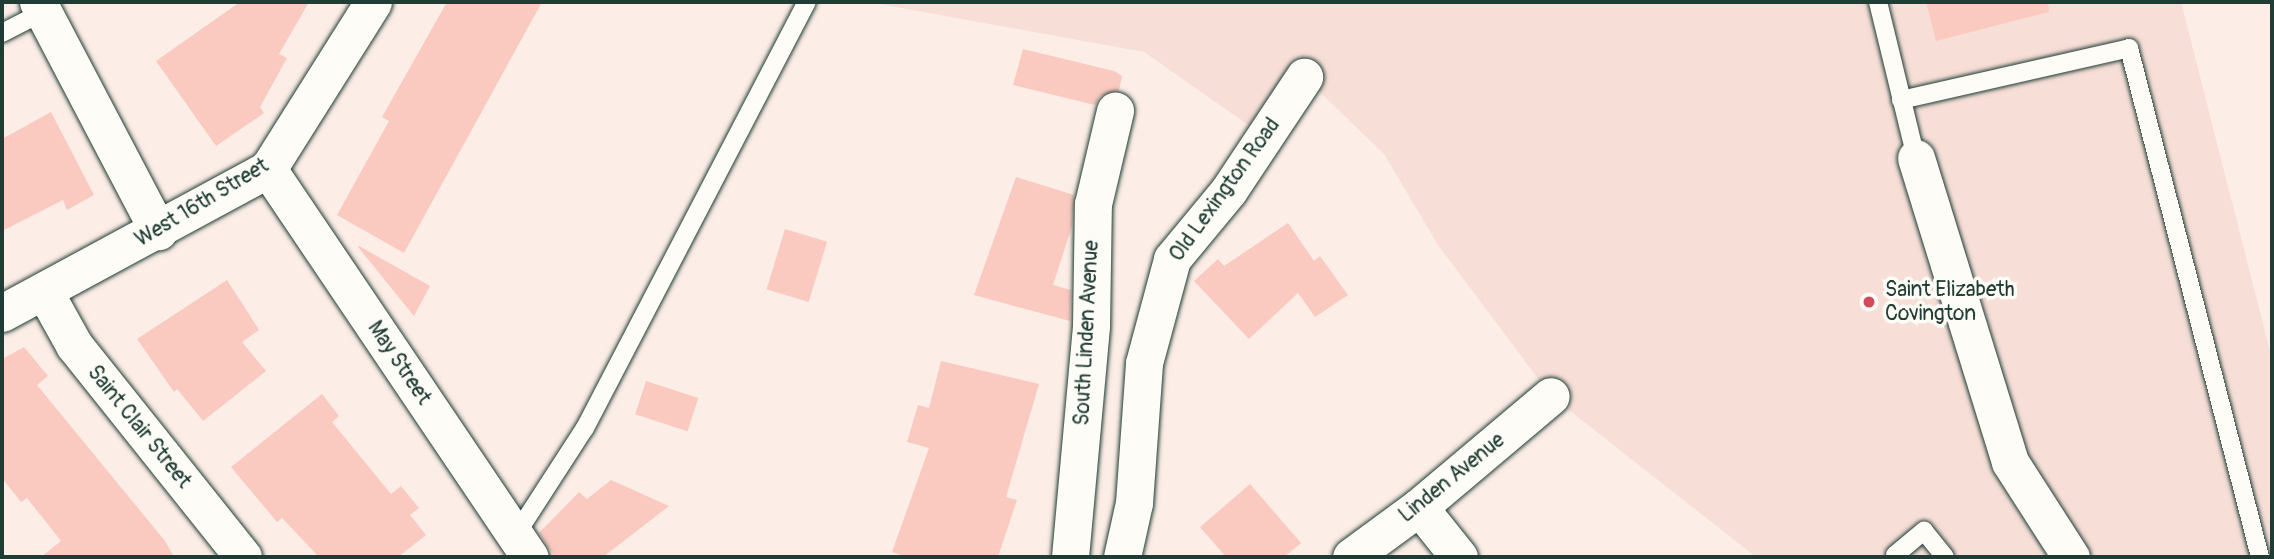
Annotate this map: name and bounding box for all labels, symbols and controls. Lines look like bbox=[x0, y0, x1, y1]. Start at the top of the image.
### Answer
street label: Old Lexington Road bbox=[1164, 113, 1286, 267]
street label: West 16th Street bbox=[131, 153, 273, 253]
street label: South Linden Avenue bbox=[1070, 240, 1104, 426]
place label: Saint Elizabeth Covington bbox=[1885, 277, 2015, 327]
marker: Saint Elizabeth Covington bbox=[1859, 292, 1879, 312]
street label: May Street bbox=[362, 316, 436, 410]
street label: Saint Clair Street bbox=[82, 361, 196, 493]
street label: Linden Avenue bbox=[1394, 428, 1510, 528]

